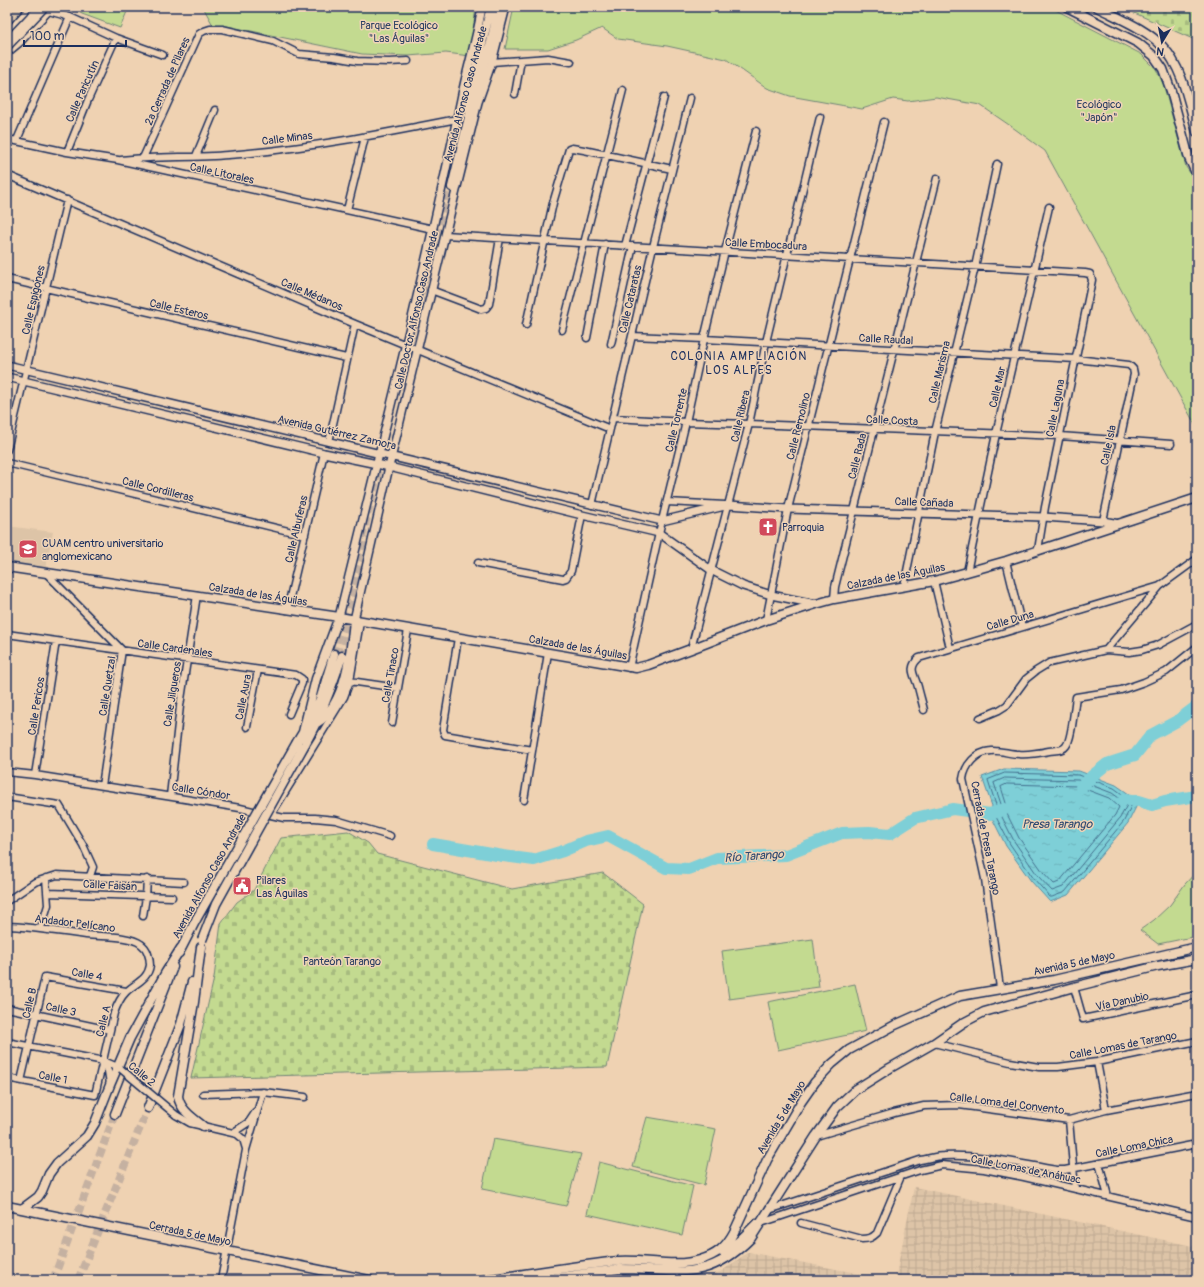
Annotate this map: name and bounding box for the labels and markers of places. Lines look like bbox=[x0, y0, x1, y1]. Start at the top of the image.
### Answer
church icon: Parroquia bbox=[757, 516, 779, 538]
place label: Parroquia bbox=[782, 521, 824, 534]
place label: CUAM centro universitario anglomexicano bbox=[42, 537, 164, 563]
school or university icon: CUAM centro universitario anglomexicano bbox=[17, 538, 39, 560]
place label: Pilares Las Águilas bbox=[256, 874, 308, 900]
public building icon: Pilares Las Águilas bbox=[231, 875, 253, 897]

